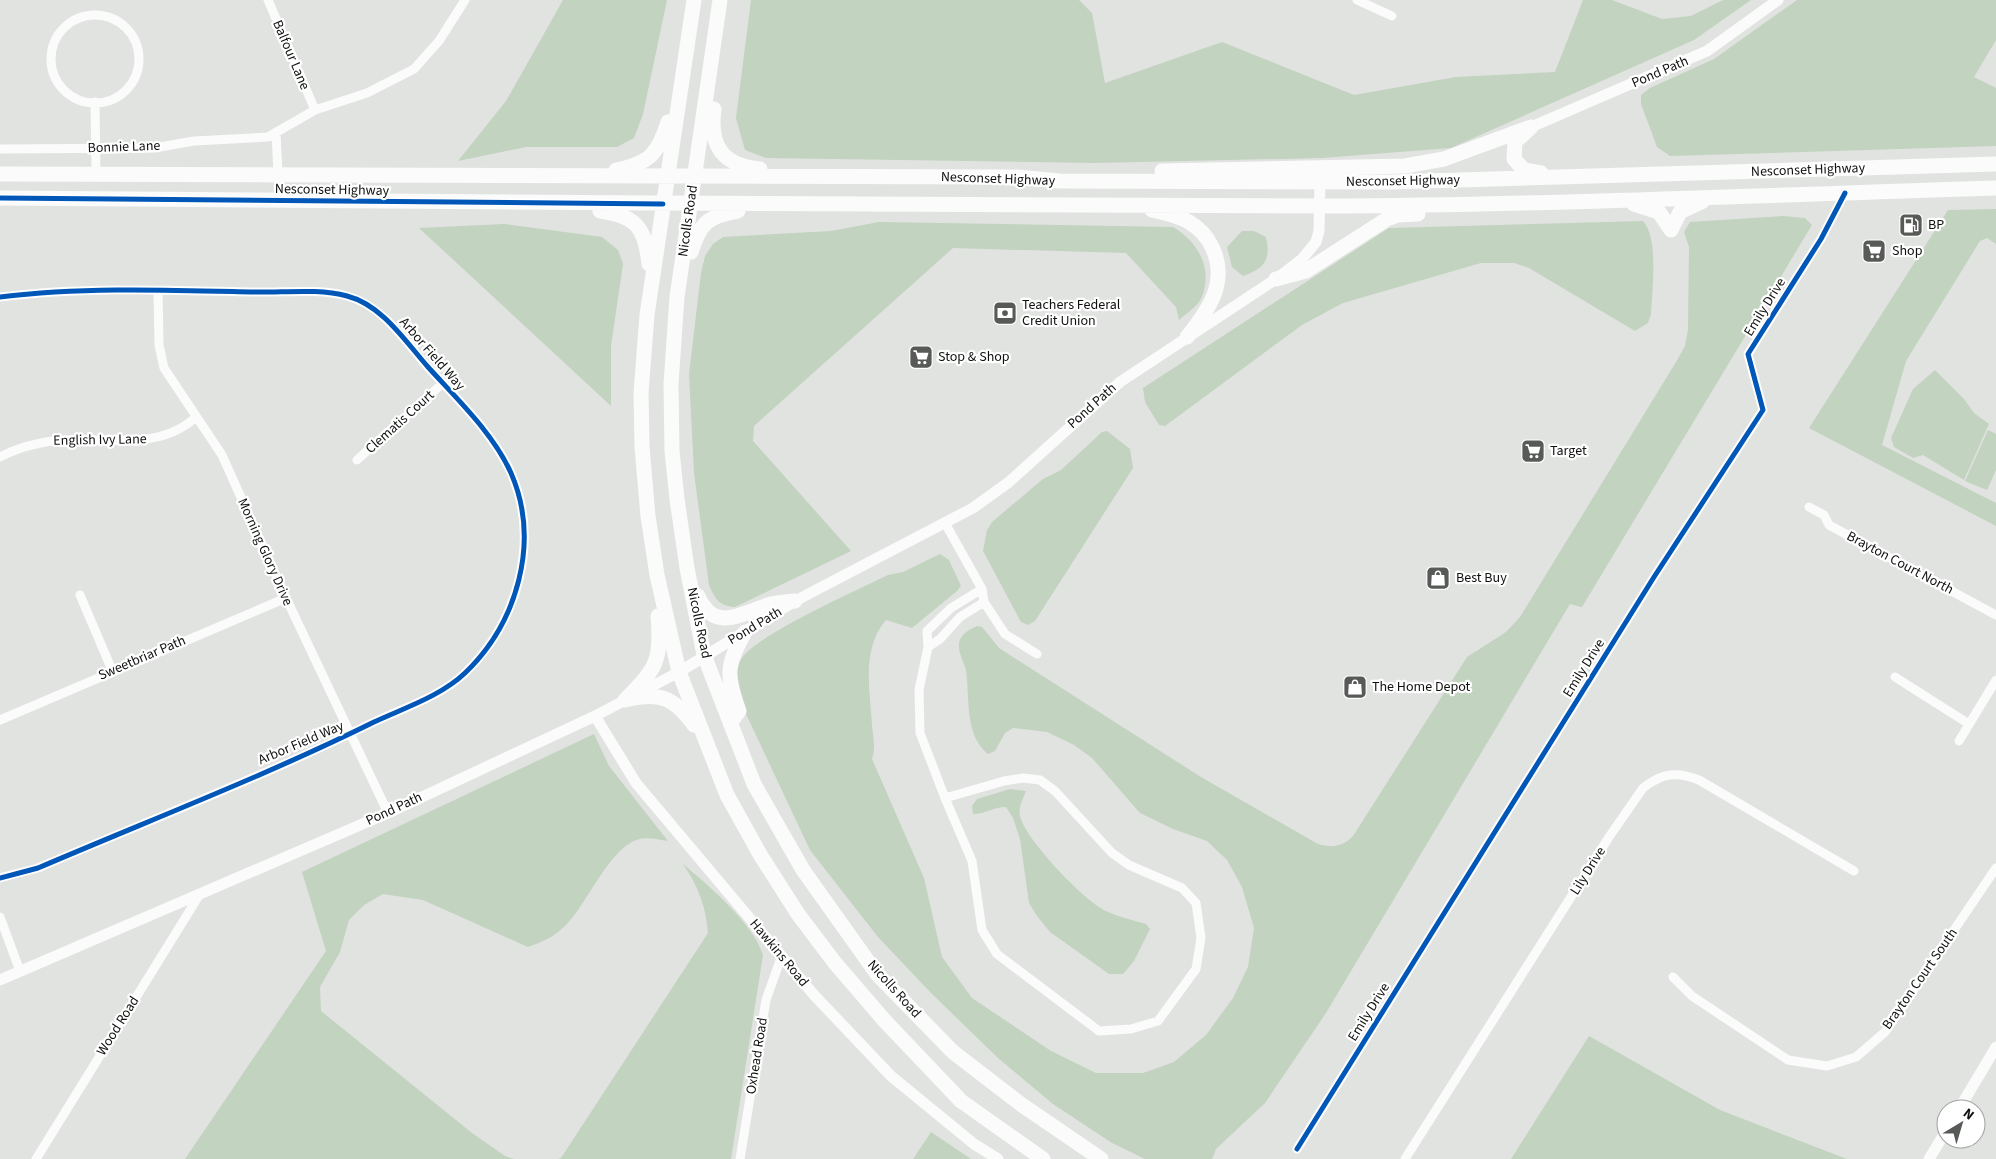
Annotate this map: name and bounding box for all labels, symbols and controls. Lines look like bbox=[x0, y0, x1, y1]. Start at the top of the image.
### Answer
street label: Balfour Lane bbox=[267, 17, 315, 93]
street label: Pond Path bbox=[1628, 51, 1692, 93]
street label: Bonnie Lane bbox=[87, 136, 161, 158]
street label: Nesconset Highway bbox=[1751, 158, 1866, 182]
street label: Nesconset Highway bbox=[941, 167, 1056, 191]
street label: Nesconset Highway bbox=[1346, 170, 1461, 192]
street label: Nesconset Highway bbox=[275, 179, 390, 201]
street label: Nicolls Road bbox=[673, 184, 703, 258]
fuel station icon: BP bbox=[1898, 212, 1924, 238]
place label: BP bbox=[1928, 215, 1944, 235]
supermarket icon: Shop bbox=[1861, 238, 1887, 264]
place label: Shop bbox=[1892, 241, 1923, 261]
street label: Emily Drive bbox=[1739, 274, 1791, 340]
place label: Teachers Federal Credit Union bbox=[1022, 295, 1121, 331]
bank icon: Teachers Federal Credit Union bbox=[992, 300, 1018, 326]
street label: Arbor Field Way bbox=[395, 313, 470, 395]
supermarket icon: Stop & Shop bbox=[908, 344, 934, 370]
place label: Stop & Shop bbox=[938, 347, 1010, 367]
street label: Pond Path bbox=[1063, 379, 1121, 433]
street label: Clematis Court bbox=[361, 385, 439, 458]
street label: English Ivy Lane bbox=[53, 429, 147, 451]
supermarket icon: Target bbox=[1520, 438, 1546, 464]
place label: Target bbox=[1550, 441, 1587, 461]
street label: Morning Glory Drive bbox=[232, 495, 298, 609]
street label: Brayton Court North bbox=[1843, 526, 1957, 600]
shop icon: Best Buy bbox=[1425, 565, 1451, 591]
place label: Best Buy bbox=[1456, 568, 1507, 588]
street label: Nicolls Road bbox=[682, 586, 716, 660]
street label: Pond Path bbox=[724, 602, 786, 650]
street label: Sweetbriar Path bbox=[95, 631, 189, 685]
street label: Emily Drive bbox=[1558, 635, 1610, 701]
shop icon: The Home Depot bbox=[1342, 674, 1368, 700]
place label: The Home Depot bbox=[1372, 677, 1471, 697]
street label: Arbor Field Way bbox=[255, 716, 347, 770]
street label: Pond Path bbox=[363, 787, 425, 831]
street label: Lily Drive bbox=[1565, 843, 1611, 899]
street label: Hawkins Road bbox=[745, 915, 813, 991]
street label: Brayton Court South bbox=[1878, 924, 1962, 1034]
street label: Nicolls Road bbox=[862, 956, 926, 1022]
street label: Emily Drive bbox=[1343, 979, 1395, 1045]
street label: Wood Road bbox=[92, 992, 144, 1060]
street label: Oxhead Road bbox=[741, 1016, 773, 1096]
north arrow bbox=[1936, 1099, 1986, 1149]
text: N bbox=[1959, 1104, 1978, 1125]

